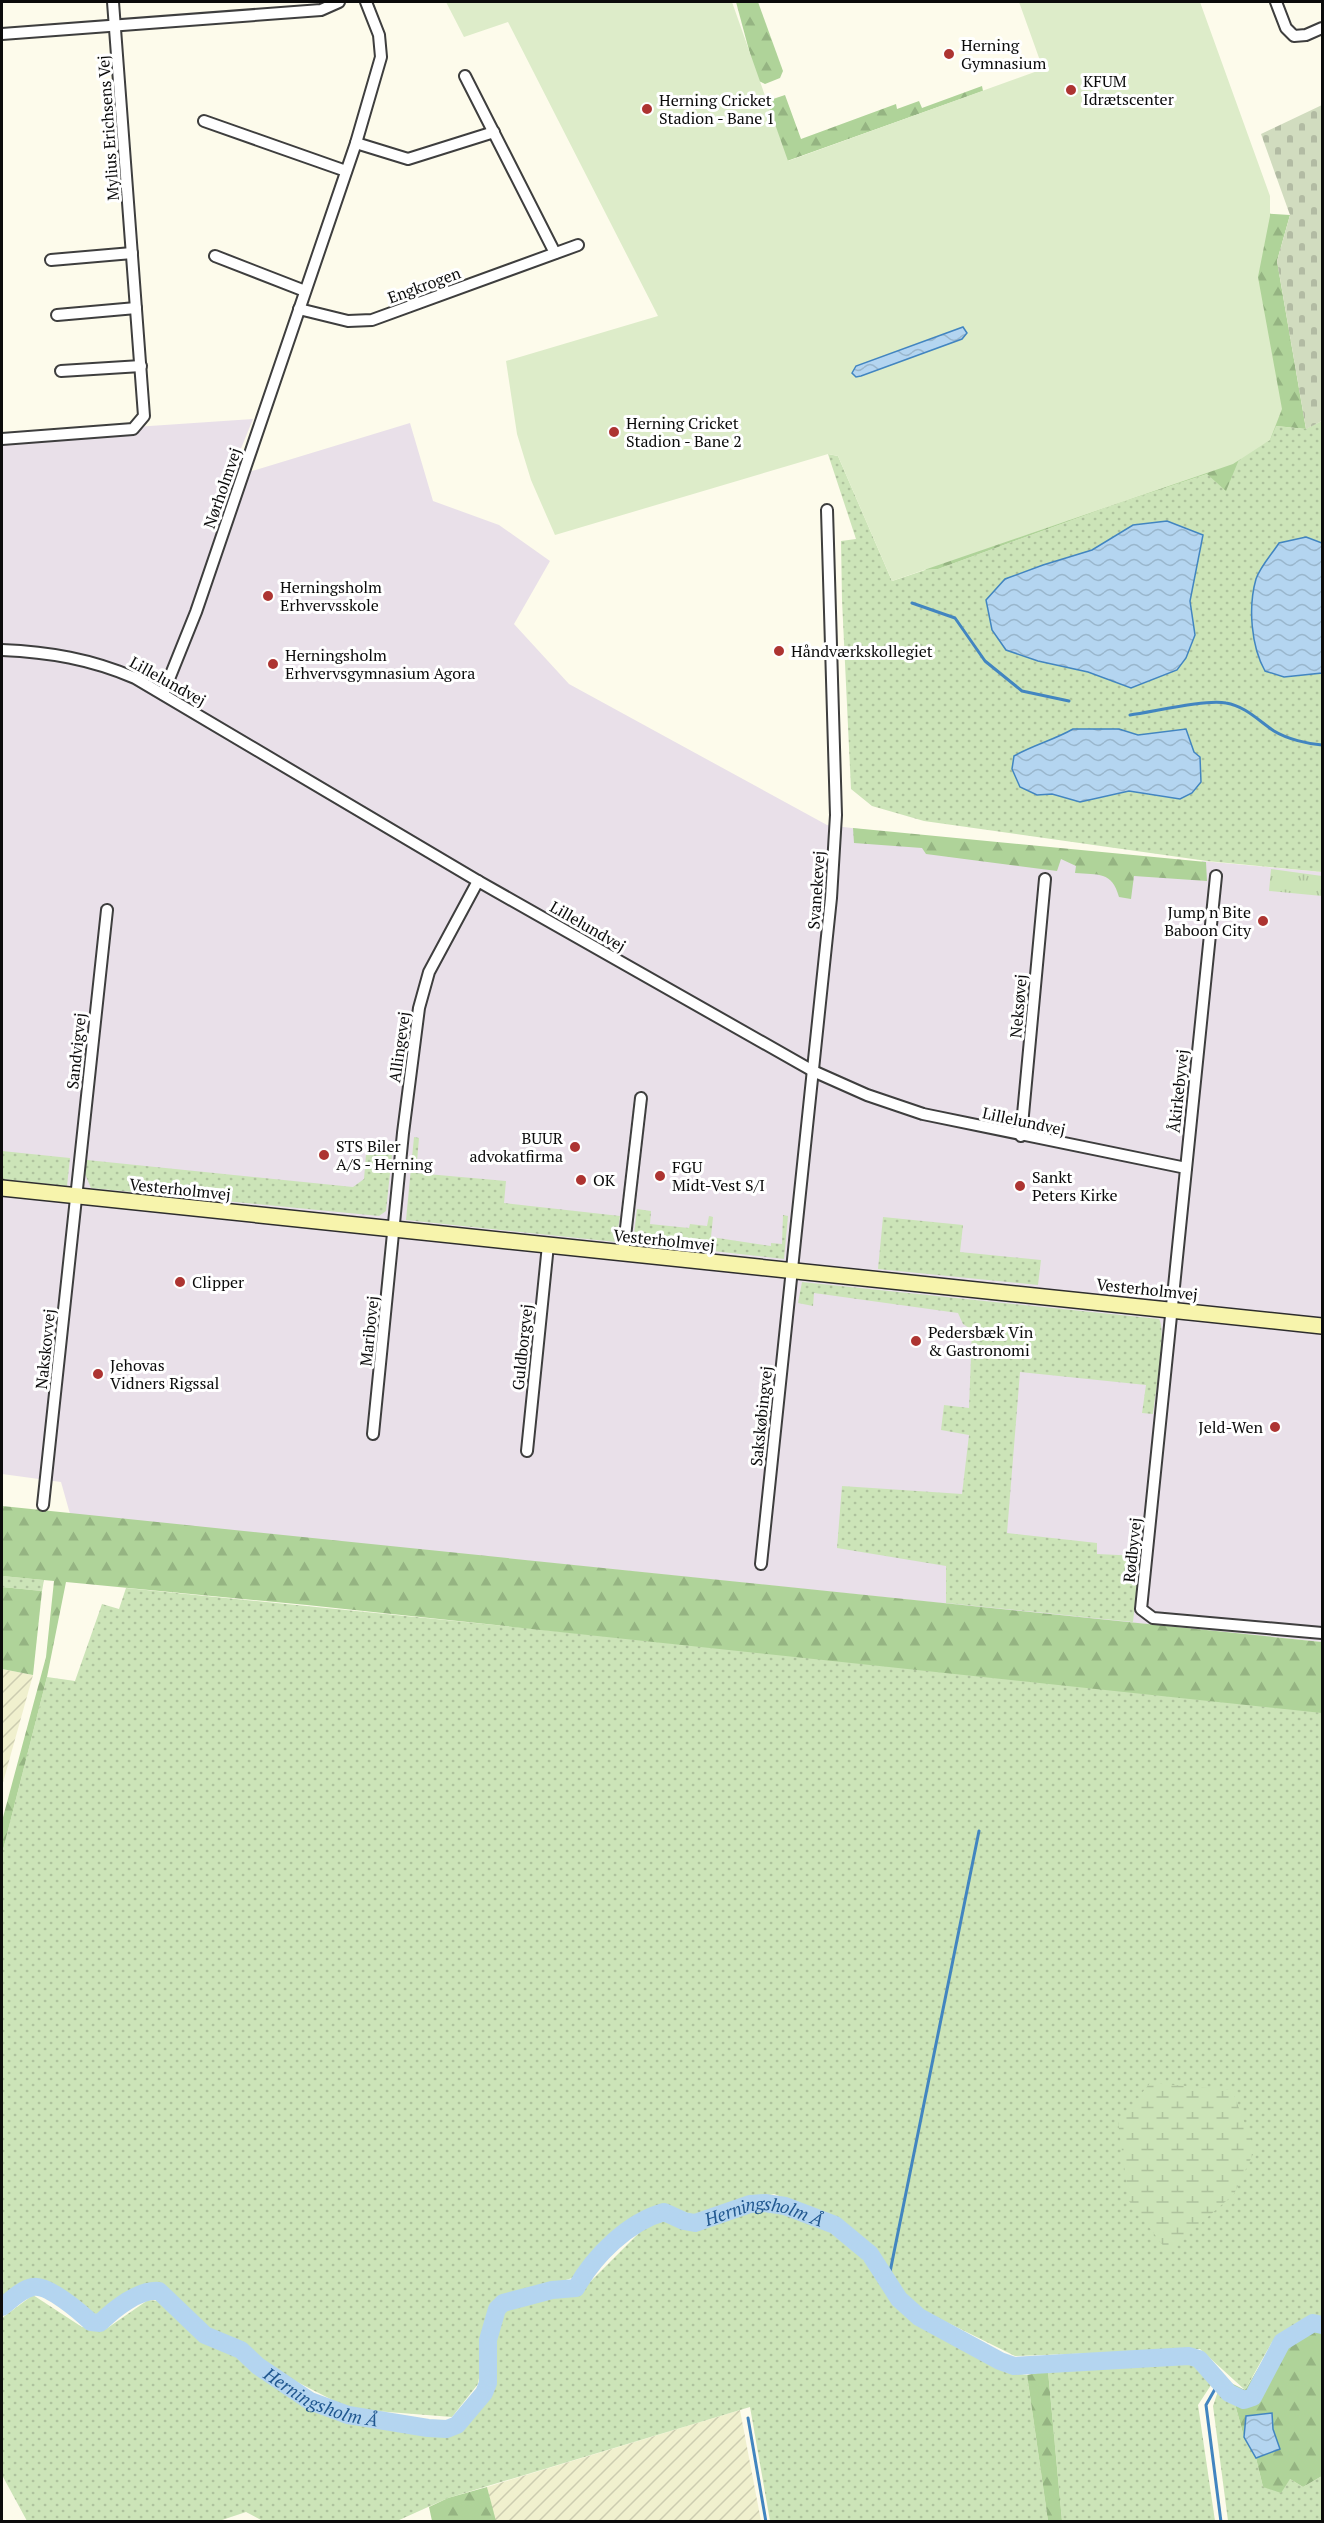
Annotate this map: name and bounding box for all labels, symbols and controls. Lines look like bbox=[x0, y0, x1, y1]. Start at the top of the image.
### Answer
place label: Herning Gymnasium bbox=[961, 34, 1046, 74]
marker: Herning Gymnasium bbox=[942, 47, 956, 61]
street label: Mylius Erichsens Vej bbox=[92, 55, 124, 201]
place label: KFUM Idrætscenter bbox=[1083, 70, 1175, 110]
marker: KFUM Idrætscenter bbox=[1064, 83, 1078, 97]
place label: Herning Cricket Stadion - Bane 1 bbox=[659, 89, 775, 129]
marker: Herning Cricket Stadion - Bane 1 bbox=[640, 102, 654, 116]
street label: Engkrogen bbox=[384, 261, 464, 308]
place label: Herning Cricket Stadion - Bane 2 bbox=[626, 412, 742, 452]
marker: Herning Cricket Stadion - Bane 2 bbox=[607, 425, 621, 439]
street label: Nørholmvej bbox=[198, 445, 246, 531]
place label: Herningsholm Erhvervsskole bbox=[280, 576, 382, 616]
marker: Herningsholm Erhvervsskole bbox=[261, 589, 275, 603]
place label: Håndværkskollegiet bbox=[791, 640, 933, 662]
place label: Herningsholm Erhvervsgymnasium Agora bbox=[285, 644, 475, 684]
marker: Håndværkskollegiet bbox=[772, 644, 786, 658]
street label: Lillelundvej bbox=[126, 651, 210, 711]
marker: Herningsholm Erhvervsgymnasium Agora bbox=[266, 657, 280, 671]
street label: Svanekevej bbox=[802, 850, 830, 930]
street label: Lillelundvej bbox=[546, 895, 630, 957]
place label: Jump n Bite Baboon City bbox=[1164, 901, 1252, 941]
marker: Jump n Bite Baboon City bbox=[1256, 914, 1270, 928]
street label: Neksøvej bbox=[1004, 973, 1032, 1039]
street label: Allingevej bbox=[383, 1010, 415, 1084]
street label: Sandvigvej bbox=[61, 1012, 91, 1090]
street label: Åkirkebyvej bbox=[1163, 1048, 1193, 1134]
street label: Lillelundvej bbox=[981, 1101, 1067, 1141]
place label: BUUR advokatfirma bbox=[469, 1127, 564, 1167]
place label: STS Biler A/S - Herning bbox=[336, 1135, 433, 1175]
marker: BUUR advokatfirma bbox=[568, 1140, 582, 1154]
marker: STS Biler A/S - Herning bbox=[317, 1148, 331, 1162]
place label: FGU Midt-Vest S/I bbox=[672, 1156, 765, 1196]
place label: Sankt Peters Kirke bbox=[1032, 1166, 1117, 1206]
place label: OK bbox=[593, 1169, 616, 1191]
marker: FGU Midt-Vest S/I bbox=[653, 1169, 667, 1183]
street label: Vesterholmvej bbox=[128, 1173, 232, 1205]
marker: OK bbox=[574, 1173, 588, 1187]
marker: Sankt Peters Kirke bbox=[1013, 1179, 1027, 1193]
street label: Vesterholmvej bbox=[612, 1224, 716, 1256]
place label: Clipper bbox=[192, 1271, 245, 1293]
street label: Vesterholmvej bbox=[1095, 1273, 1199, 1305]
marker: Clipper bbox=[173, 1275, 187, 1289]
street label: Maribovej bbox=[354, 1295, 384, 1367]
street label: Guldborgvej bbox=[507, 1303, 537, 1391]
street label: Nakskovvej bbox=[30, 1308, 60, 1390]
place label: Pedersbæk Vin & Gastronomi bbox=[928, 1321, 1034, 1361]
marker: Pedersbæk Vin & Gastronomi bbox=[909, 1334, 923, 1348]
place label: Jehovas Vidners Rigssal bbox=[110, 1354, 220, 1394]
street label: Sakskøbingvej bbox=[745, 1365, 777, 1467]
marker: Jehovas Vidners Rigssal bbox=[91, 1367, 105, 1381]
place label: Jeld-Wen bbox=[1198, 1416, 1263, 1438]
marker: Jeld-Wen bbox=[1268, 1420, 1282, 1434]
street label: Rødbyvej bbox=[1118, 1516, 1146, 1584]
water label: Herningsholm Å bbox=[700, 2191, 827, 2232]
water label: Herningsholm Å bbox=[259, 2361, 380, 2432]

